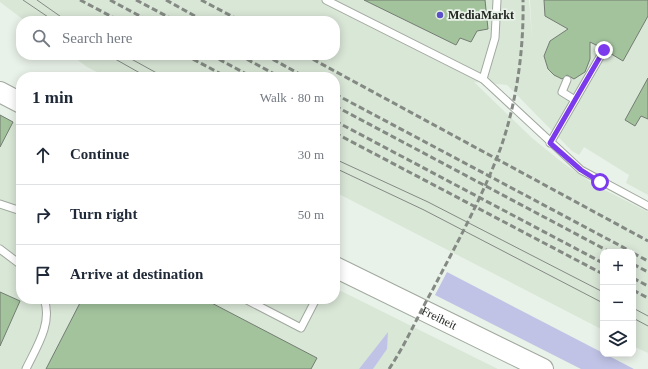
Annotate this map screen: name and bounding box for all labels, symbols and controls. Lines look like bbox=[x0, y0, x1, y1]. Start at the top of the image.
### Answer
place label: MediaMarkt bbox=[448, 8, 514, 22]
marker: MediaMarkt bbox=[435, 10, 445, 20]
search box bbox=[16, 16, 340, 60]
icon: search bbox=[30, 27, 52, 49]
text: Search here bbox=[62, 30, 132, 46]
route end bbox=[595, 41, 613, 59]
text: 1 min bbox=[32, 88, 73, 107]
text: Walk · 80 m bbox=[260, 90, 324, 105]
icon: ahead bbox=[32, 144, 54, 166]
text: Continue bbox=[70, 146, 129, 162]
text: 30 m bbox=[298, 147, 324, 162]
route start bbox=[591, 173, 609, 191]
icon: right bbox=[32, 204, 54, 226]
text: Turn right bbox=[70, 206, 137, 222]
text: 50 m bbox=[298, 207, 324, 222]
map controls bbox=[600, 249, 636, 357]
button: + bbox=[600, 249, 636, 285]
icon: arrive bbox=[32, 264, 54, 286]
text: Arrive at destination bbox=[70, 266, 203, 282]
button: − bbox=[600, 285, 636, 321]
street label: Freiheit bbox=[419, 304, 460, 333]
button: layers bbox=[600, 321, 636, 357]

